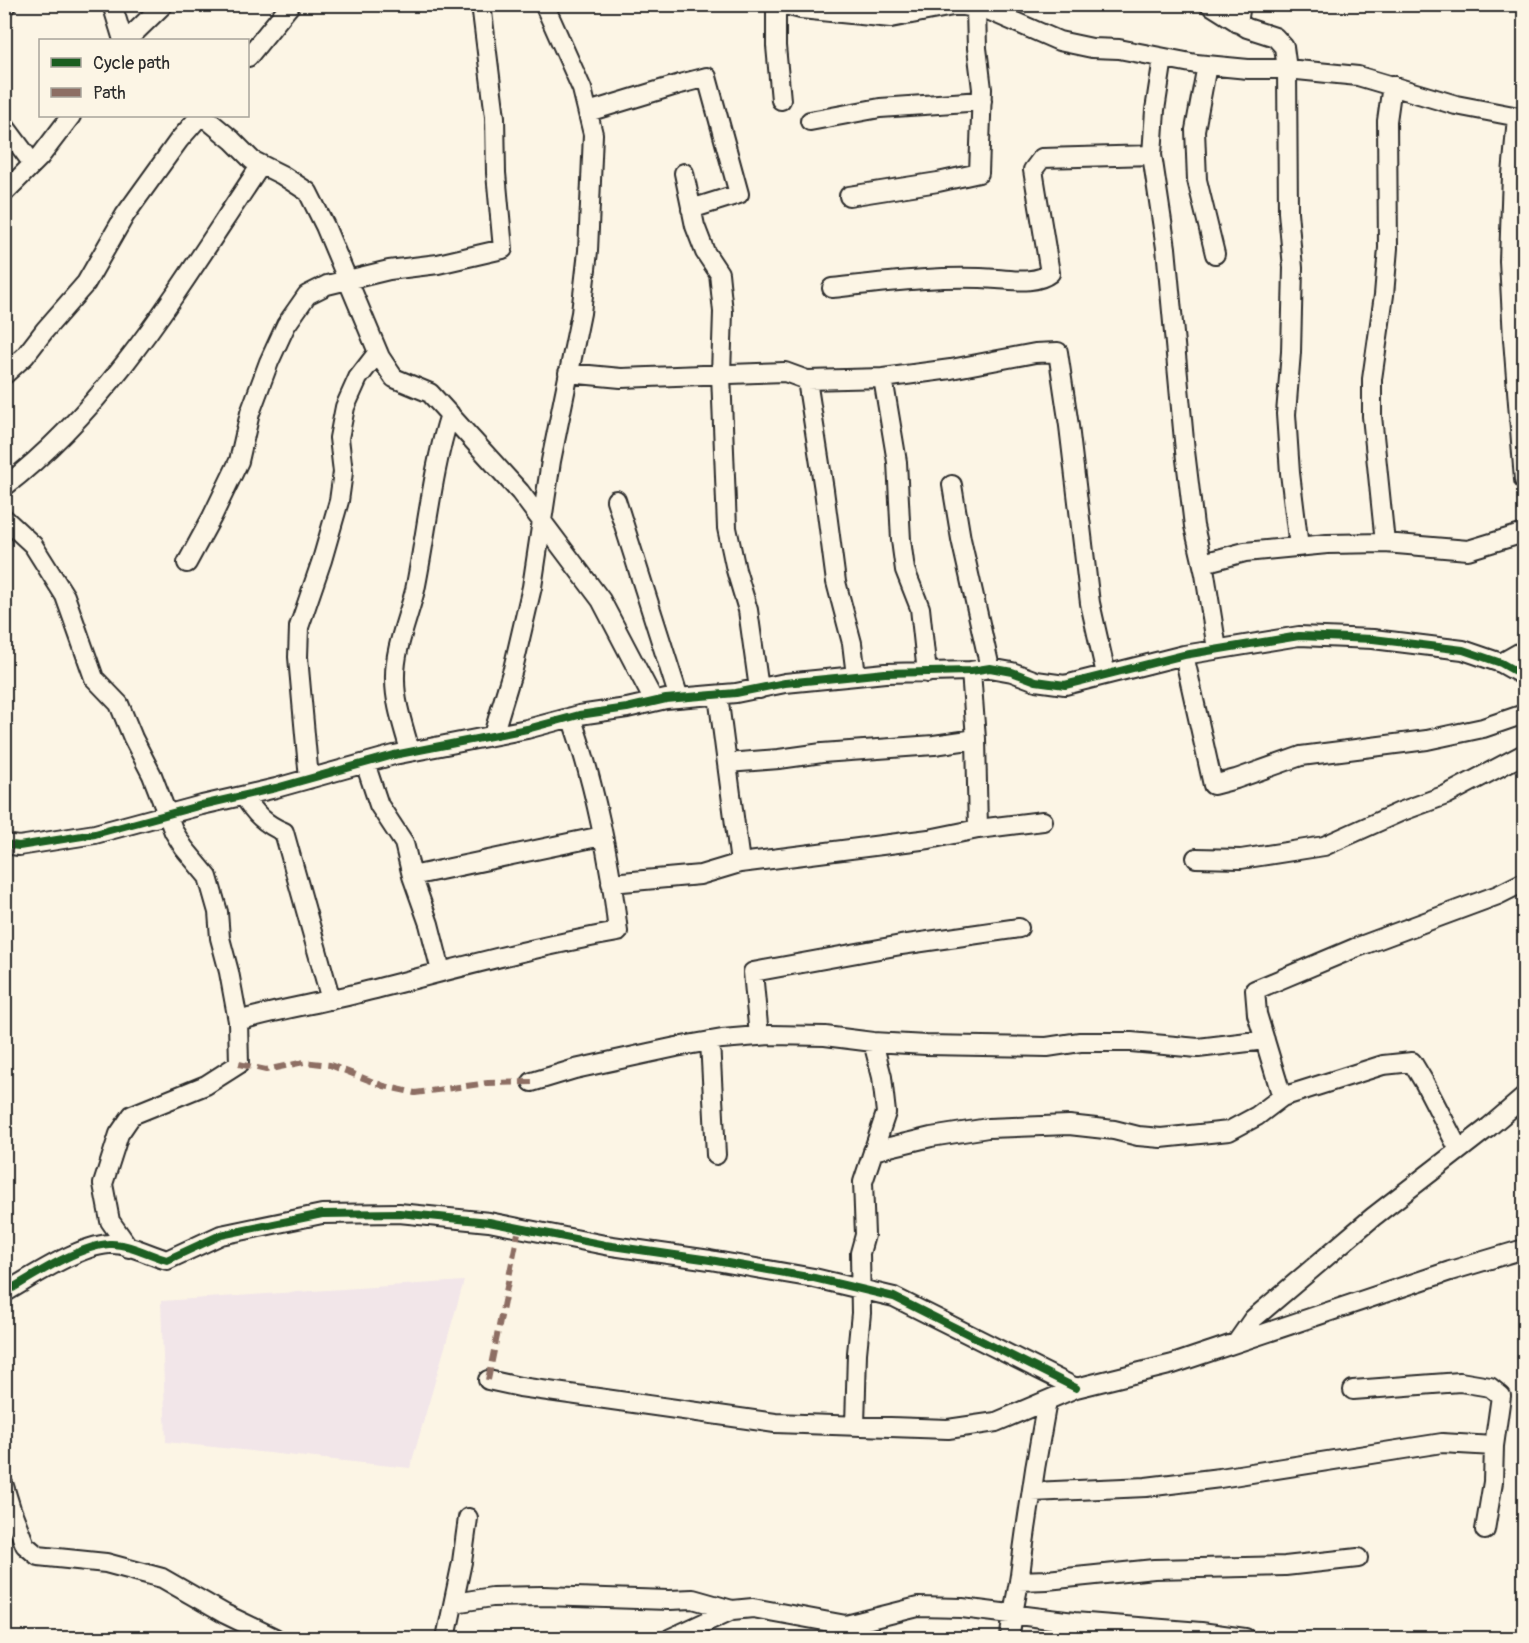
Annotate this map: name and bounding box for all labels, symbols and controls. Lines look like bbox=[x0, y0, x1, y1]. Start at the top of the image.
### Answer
legend bbox=[39, 39, 249, 117]
text: Cycle path bbox=[93, 52, 170, 75]
text: Path bbox=[93, 82, 126, 105]

